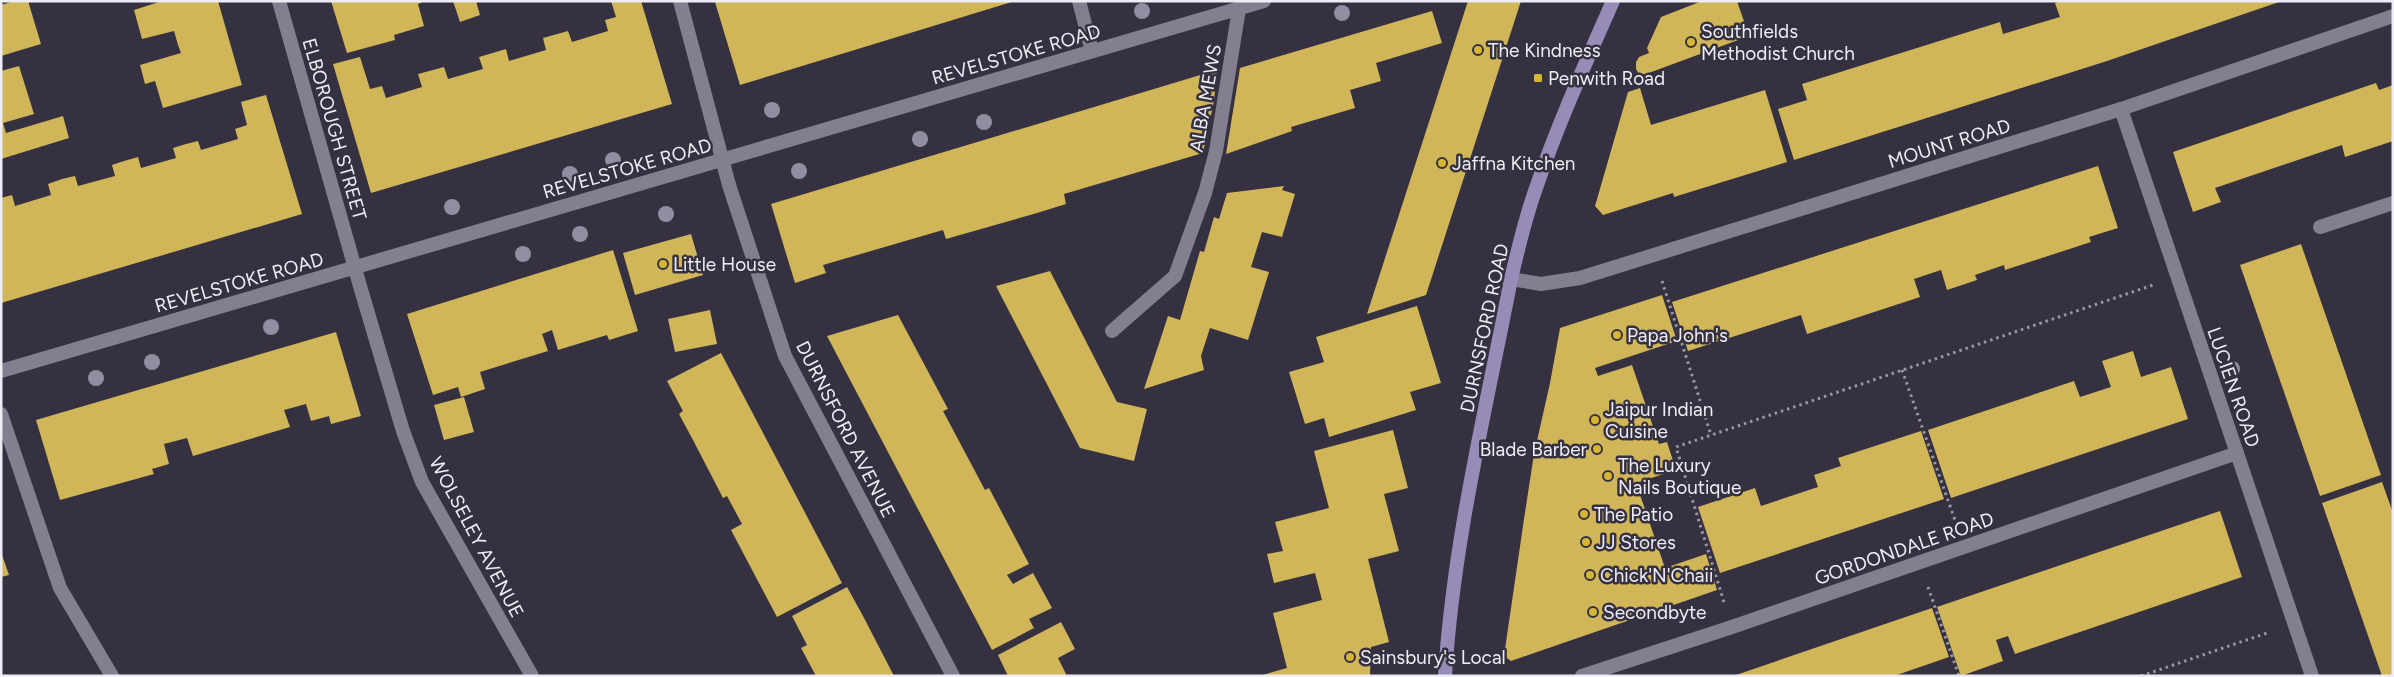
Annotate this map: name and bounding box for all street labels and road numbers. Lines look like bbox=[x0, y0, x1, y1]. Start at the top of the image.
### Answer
street label: REVELSTOKE ROAD bbox=[929, 19, 1103, 90]
street label: ELBOROUGH STREET bbox=[298, 36, 372, 223]
street label: ALBA MEWS bbox=[1185, 42, 1226, 154]
street label: MOUNT ROAD bbox=[1885, 114, 2013, 173]
street label: REVELSTOKE ROAD bbox=[540, 133, 714, 204]
street label: DURNSFORD ROAD bbox=[1455, 242, 1514, 415]
street label: REVELSTOKE ROAD bbox=[152, 247, 326, 318]
street label: LUCIEN ROAD bbox=[2202, 324, 2265, 450]
street label: DURNSFORD AVENUE bbox=[791, 337, 900, 521]
street label: WOLSELEY AVENUE bbox=[424, 453, 529, 622]
street label: GORDONDALE ROAD bbox=[1812, 507, 1997, 590]

